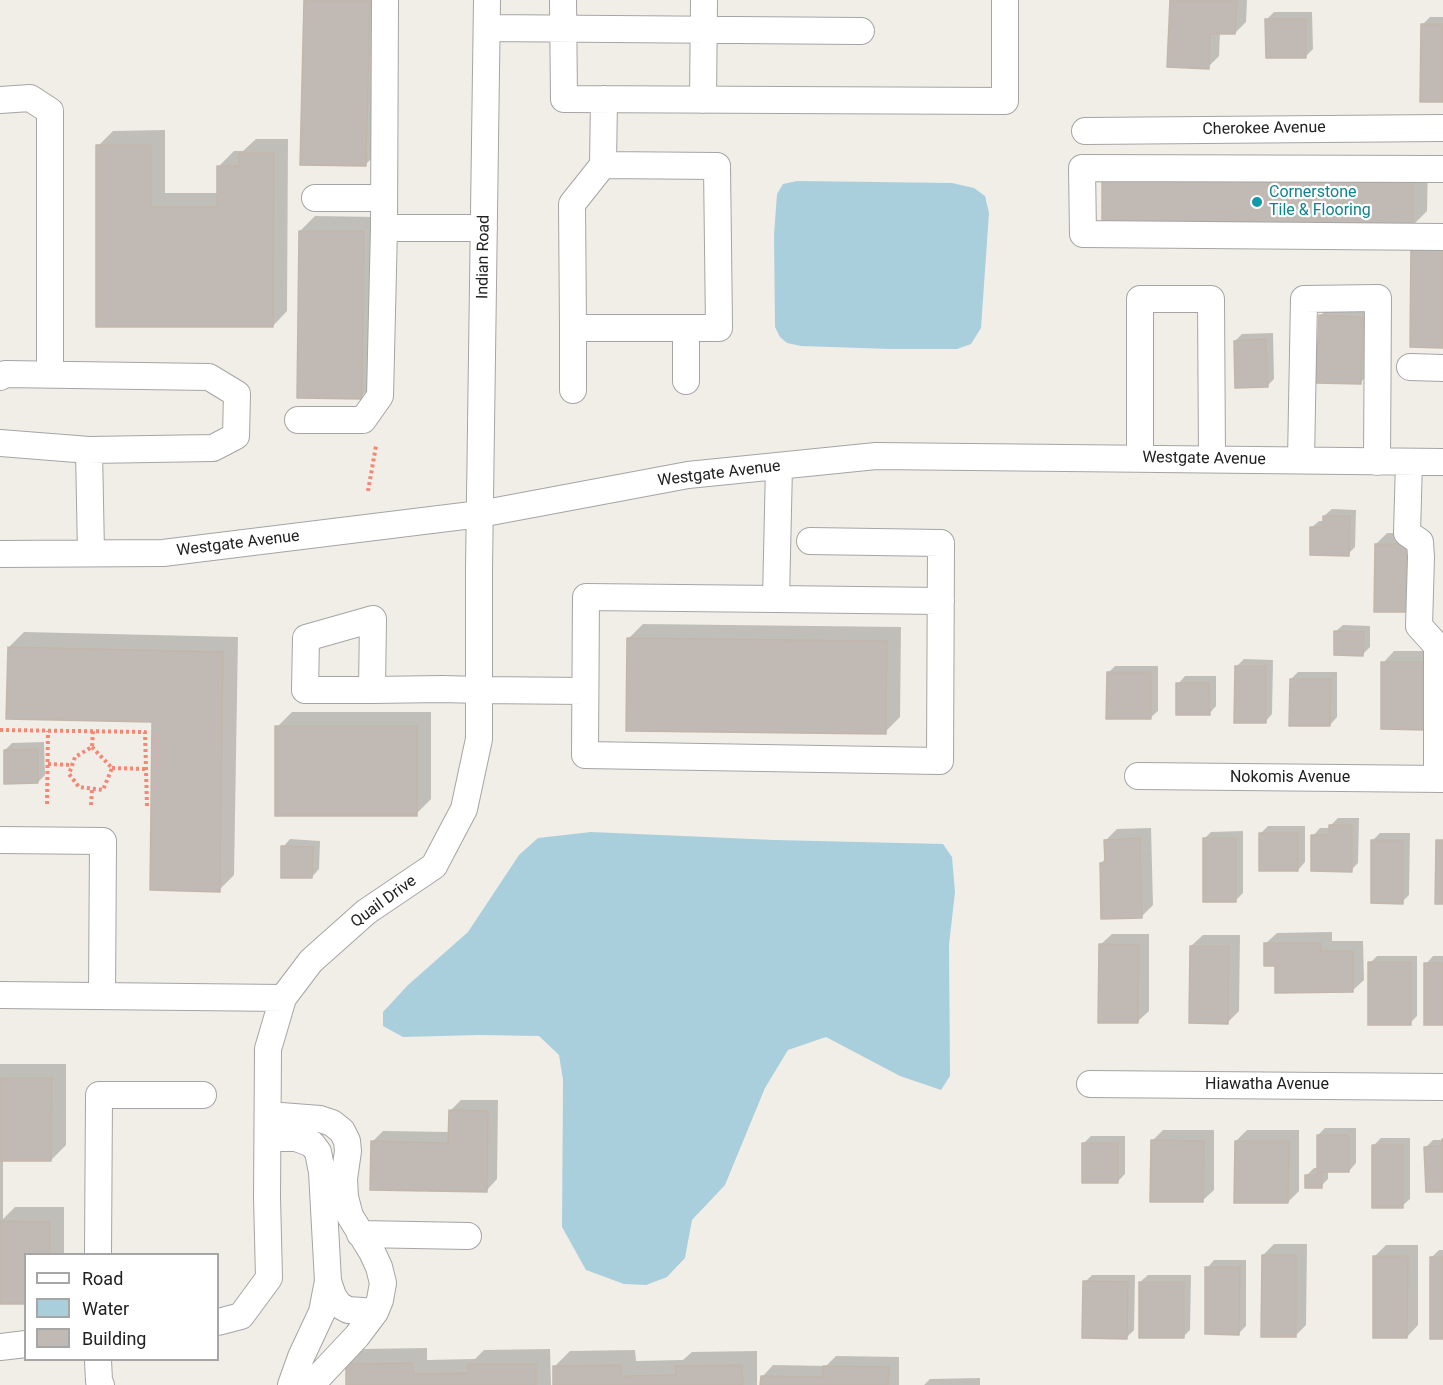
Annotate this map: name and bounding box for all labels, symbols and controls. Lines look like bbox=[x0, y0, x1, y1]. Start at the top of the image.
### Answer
street label: Cherokee Avenue bbox=[1202, 118, 1326, 140]
place label: Cornerstone Tile & Flooring bbox=[1269, 183, 1371, 221]
marker: Cornerstone Tile & Flooring bbox=[1250, 195, 1264, 209]
street label: Indian Road bbox=[474, 215, 494, 299]
street label: Westgate Avenue bbox=[1142, 448, 1266, 470]
street label: Westgate Avenue bbox=[656, 457, 782, 491]
street label: Westgate Avenue bbox=[175, 527, 301, 561]
street label: Nokomis Avenue bbox=[1230, 768, 1350, 788]
street label: Quail Drive bbox=[348, 872, 420, 932]
street label: Hiawatha Avenue bbox=[1205, 1075, 1329, 1095]
legend bbox=[24, 1253, 219, 1361]
text: Road bbox=[82, 1268, 123, 1289]
text: Water bbox=[82, 1298, 129, 1319]
text: Building bbox=[82, 1328, 146, 1349]

